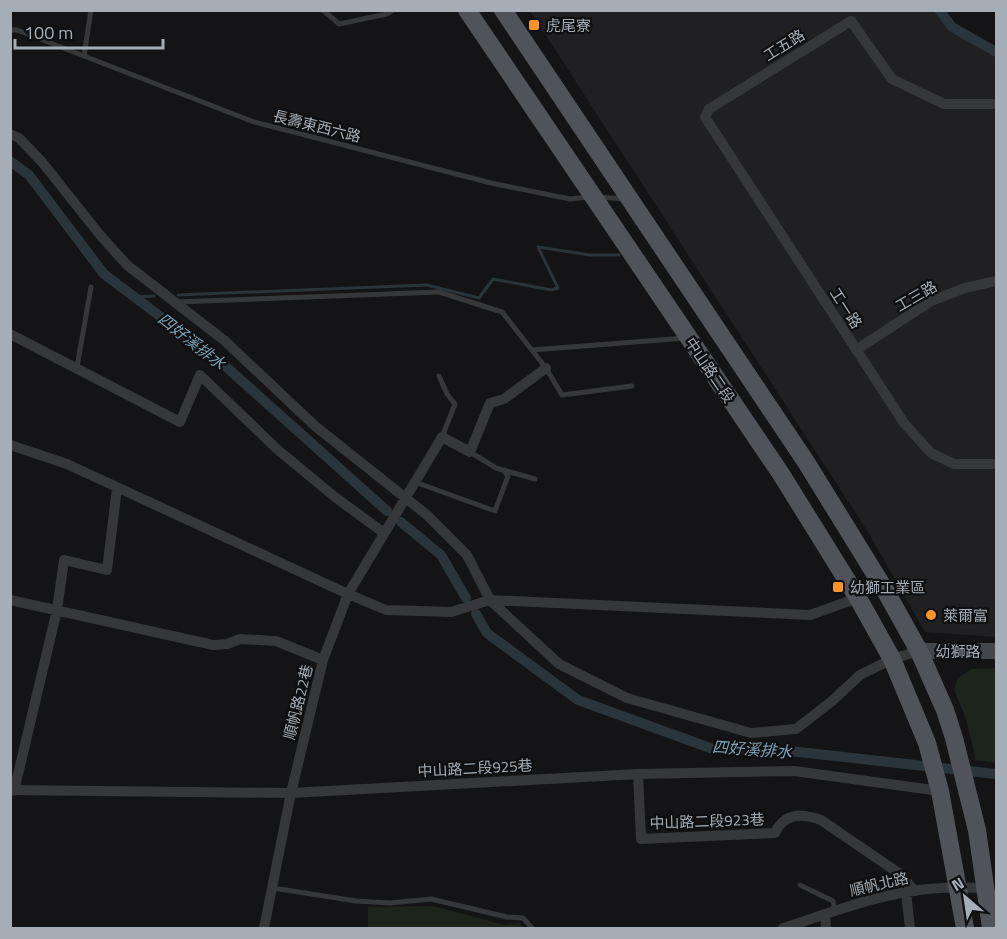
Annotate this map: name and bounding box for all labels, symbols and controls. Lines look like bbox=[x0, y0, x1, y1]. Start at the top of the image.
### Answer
scale bar bbox=[15, 12, 164, 50]
place label: 虎尾寮 bbox=[546, 14, 591, 37]
marker: 虎尾寮 bbox=[527, 18, 541, 32]
text: 100 m bbox=[24, 19, 73, 46]
street label: 工五路 bbox=[759, 23, 809, 67]
street label: 長壽東西六路 bbox=[271, 104, 363, 148]
street label: 工三路 bbox=[891, 275, 941, 317]
street label: 工一路 bbox=[824, 283, 868, 333]
water label: 四好溪排水 bbox=[153, 307, 232, 376]
street label: 中山路二段 bbox=[679, 332, 741, 408]
place label: 幼獅工業區 bbox=[850, 576, 925, 599]
marker: 幼獅工業區 bbox=[831, 580, 845, 594]
place label: 萊爾富 bbox=[943, 604, 988, 627]
marker: 萊爾富 bbox=[924, 608, 938, 622]
street label: 幼獅路 bbox=[935, 640, 981, 663]
street label: 順帆路22巷 bbox=[278, 662, 318, 742]
water label: 四好溪排水 bbox=[711, 734, 794, 764]
street label: 中山路二段925巷 bbox=[417, 754, 533, 782]
street label: 中山路二段923巷 bbox=[649, 807, 765, 835]
street label: 順帆北路 bbox=[847, 866, 911, 902]
north arrow bbox=[935, 867, 995, 927]
text: N bbox=[947, 871, 968, 897]

